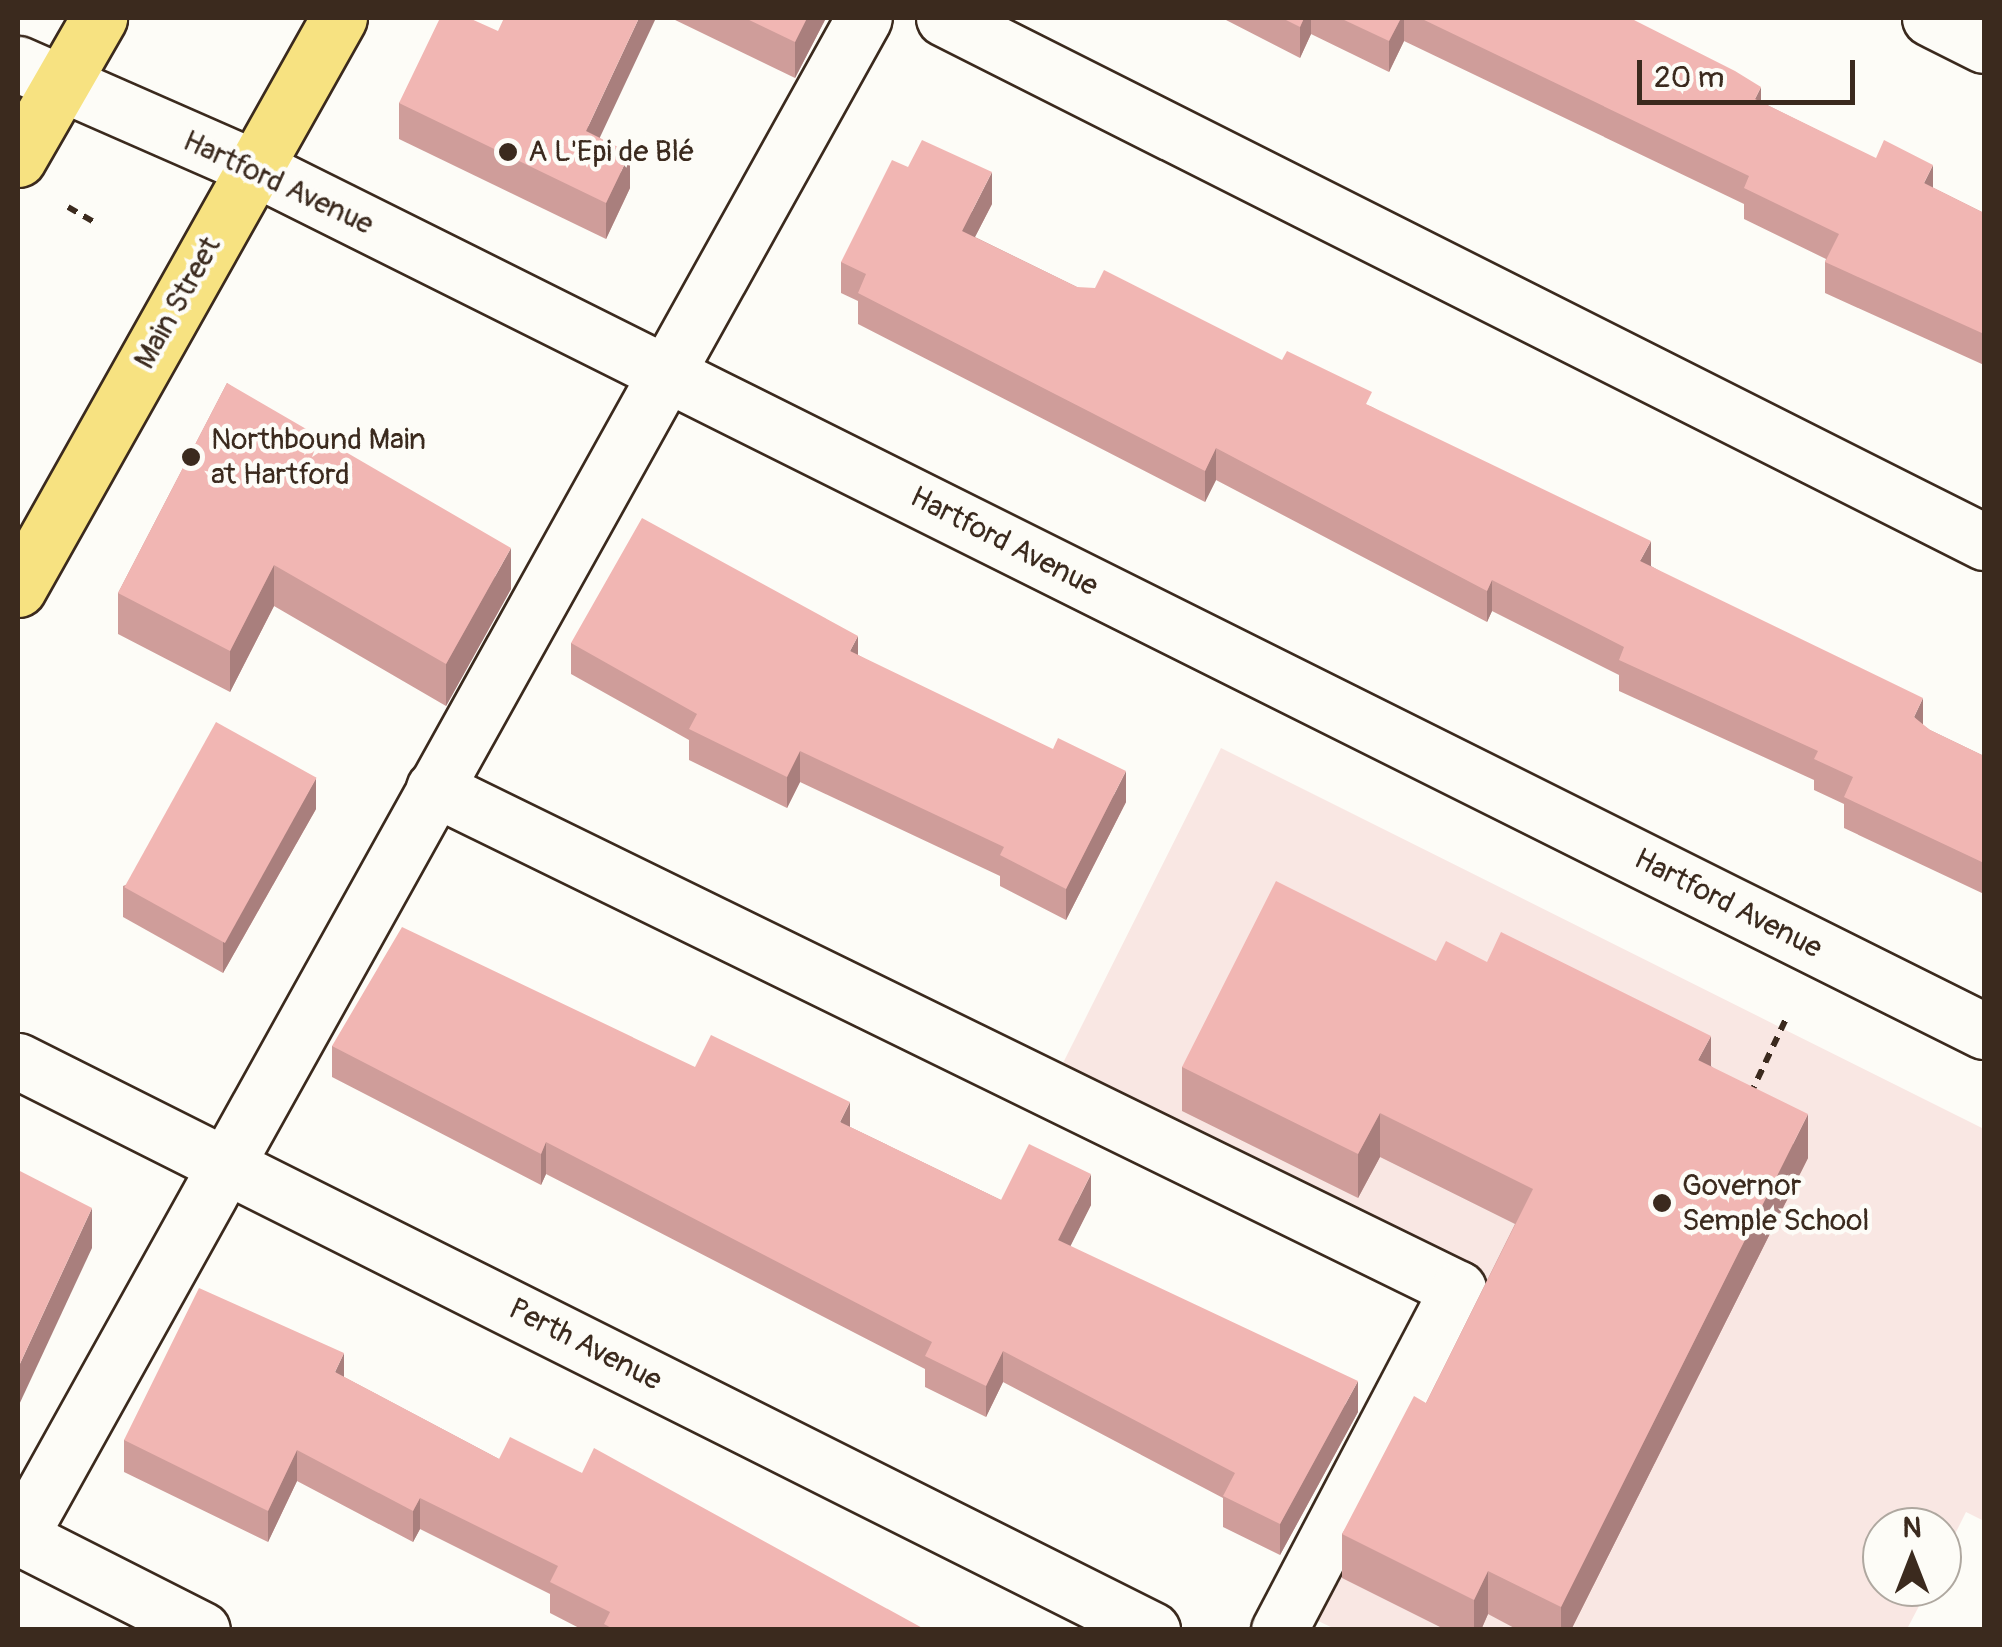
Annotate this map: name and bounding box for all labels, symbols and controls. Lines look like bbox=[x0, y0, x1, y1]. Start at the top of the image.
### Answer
scale bar bbox=[1642, 40, 1860, 102]
text: 20 m bbox=[1654, 59, 1724, 96]
street label: Hartford Avenue bbox=[177, 123, 379, 243]
place label: A L'Epi de Blé bbox=[528, 134, 695, 170]
marker: A L'Epi de Blé bbox=[497, 141, 519, 163]
street label: Main Street bbox=[127, 231, 229, 375]
place label: Northbound Main at Hartford bbox=[211, 422, 426, 492]
marker: Northbound Main at Hartford bbox=[180, 446, 202, 468]
street label: Hartford Avenue bbox=[904, 479, 1104, 605]
street label: Hartford Avenue bbox=[1628, 841, 1828, 967]
place label: Governor Semple School bbox=[1682, 1168, 1869, 1238]
marker: Governor Semple School bbox=[1651, 1192, 1673, 1214]
street label: Perth Avenue bbox=[502, 1291, 668, 1399]
north arrow bbox=[1862, 1507, 1962, 1607]
text: N bbox=[1903, 1511, 1921, 1546]

